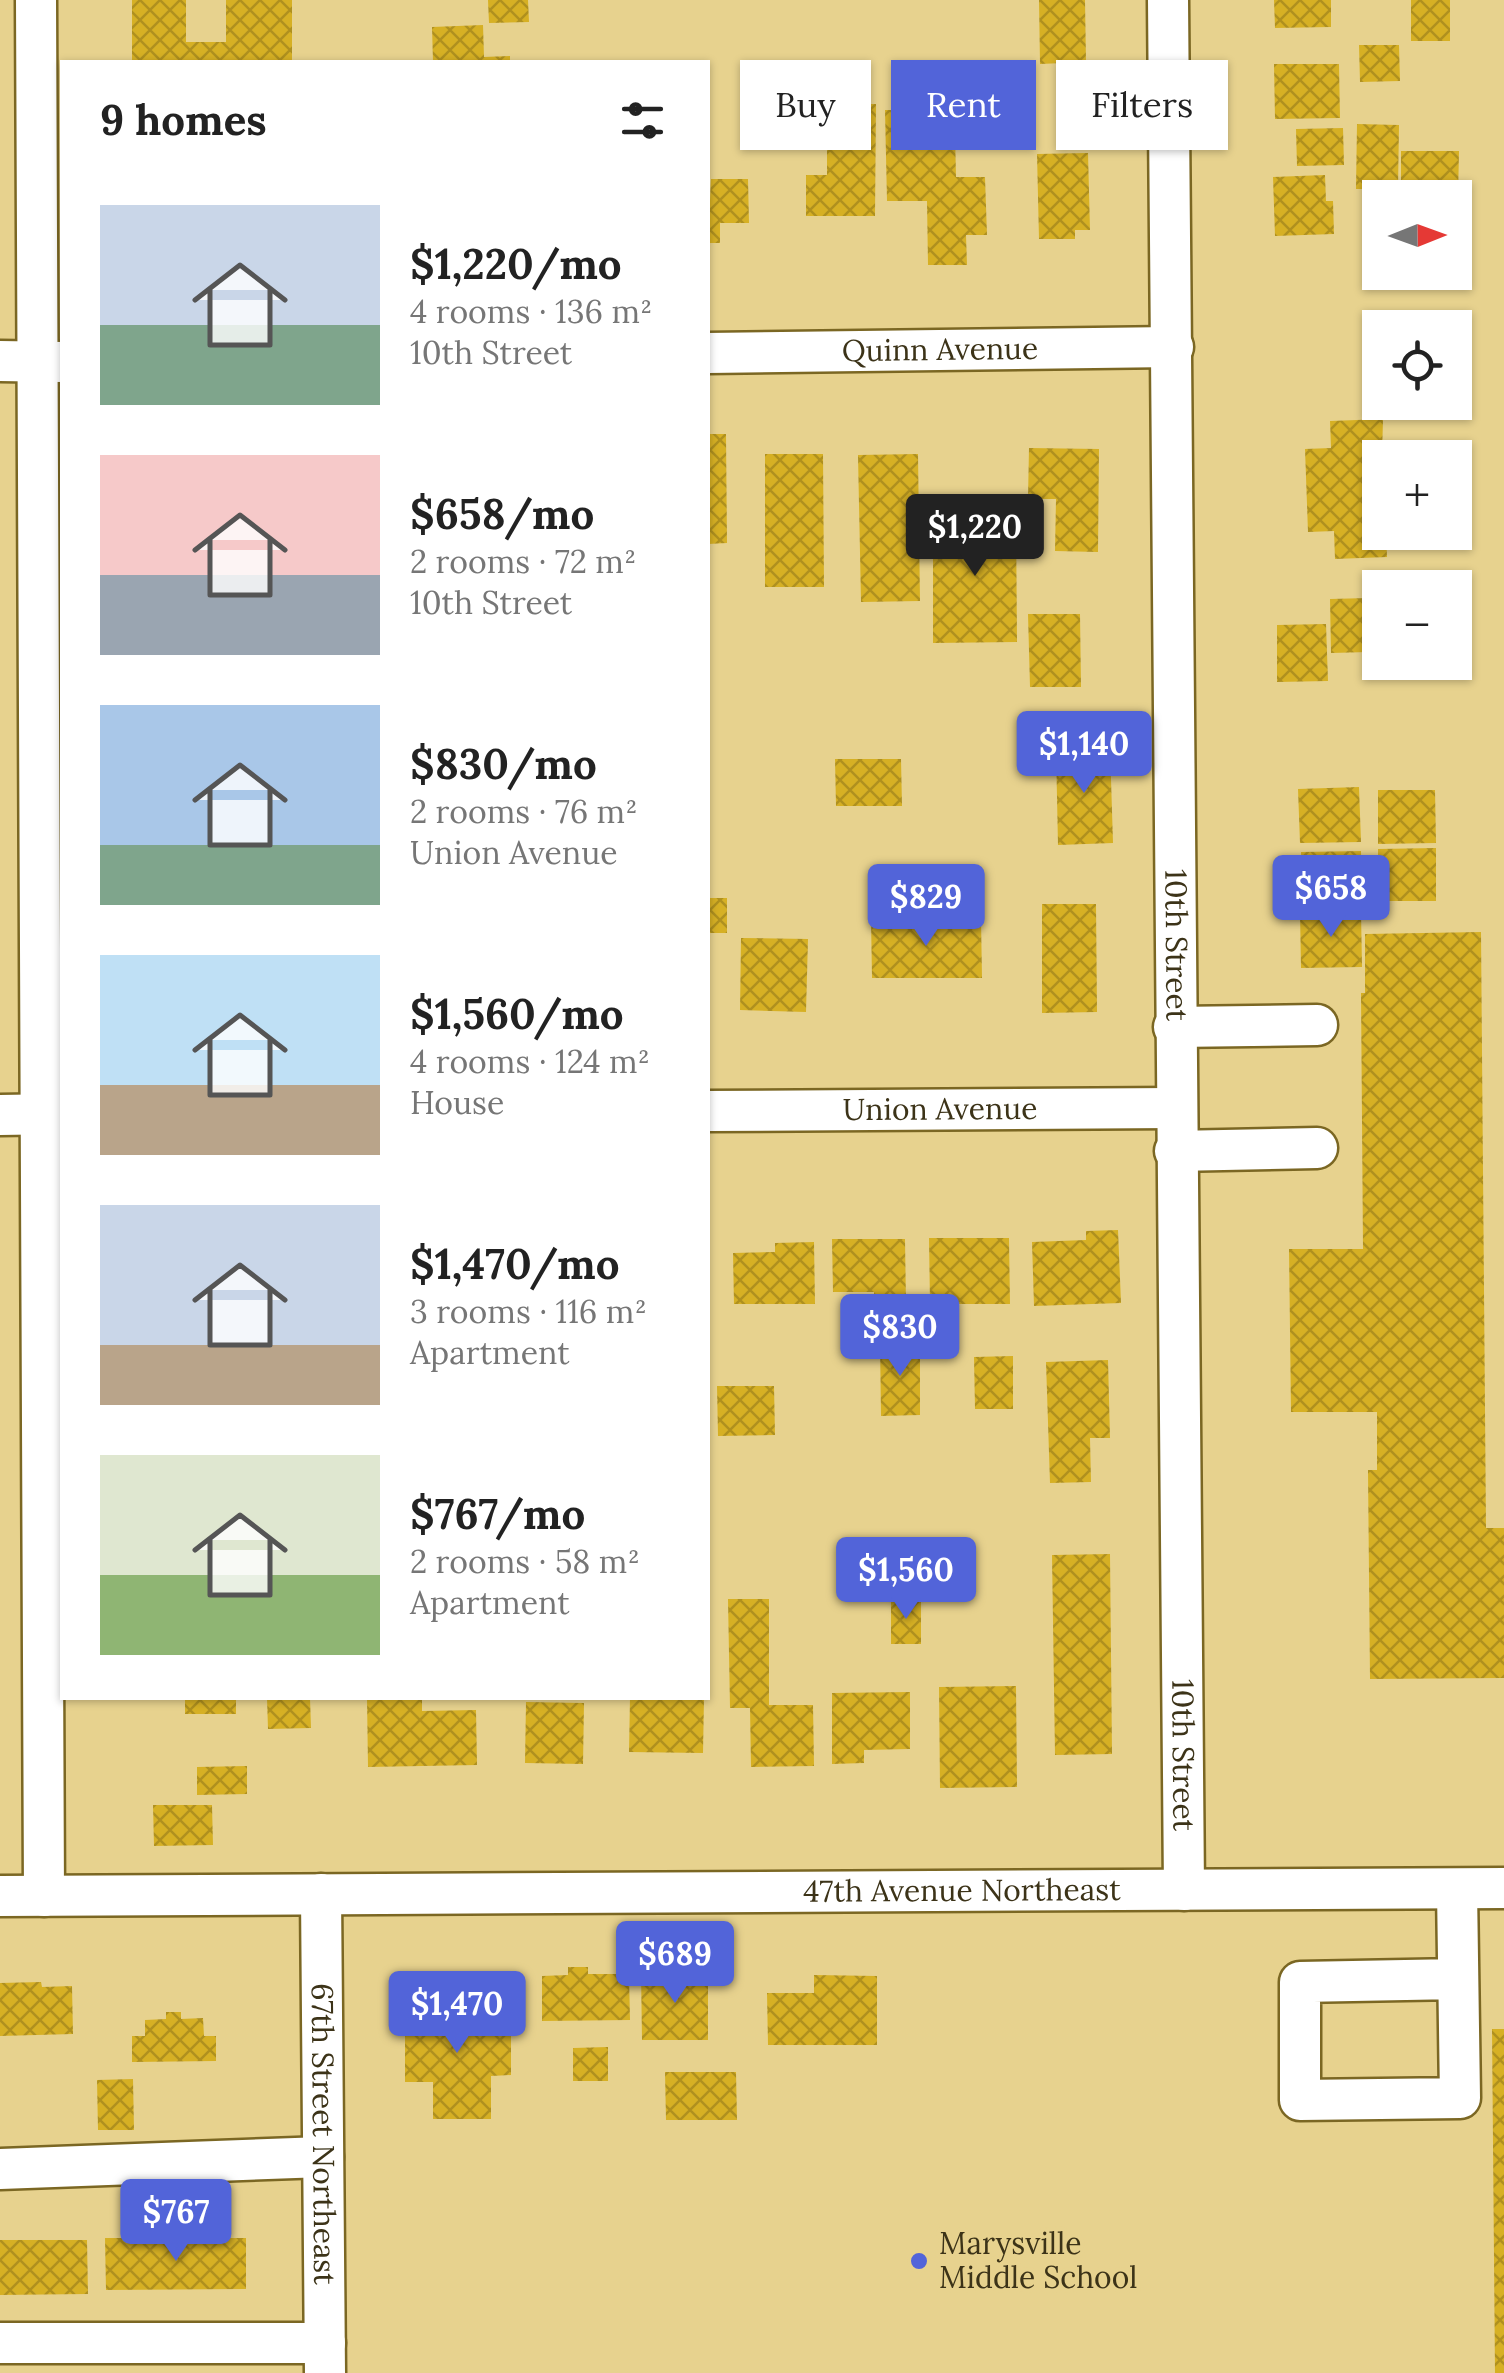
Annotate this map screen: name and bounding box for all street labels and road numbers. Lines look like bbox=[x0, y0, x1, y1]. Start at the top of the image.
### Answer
street label: Quinn Avenue bbox=[842, 329, 1038, 369]
street label: 10th Street bbox=[1157, 869, 1197, 1022]
street label: Union Avenue bbox=[842, 1089, 1037, 1128]
street label: 10th Street bbox=[1164, 1679, 1204, 1832]
street label: 47th Avenue Northeast bbox=[803, 1870, 1121, 1910]
street label: 67th Street Northeast bbox=[304, 1983, 344, 2285]

